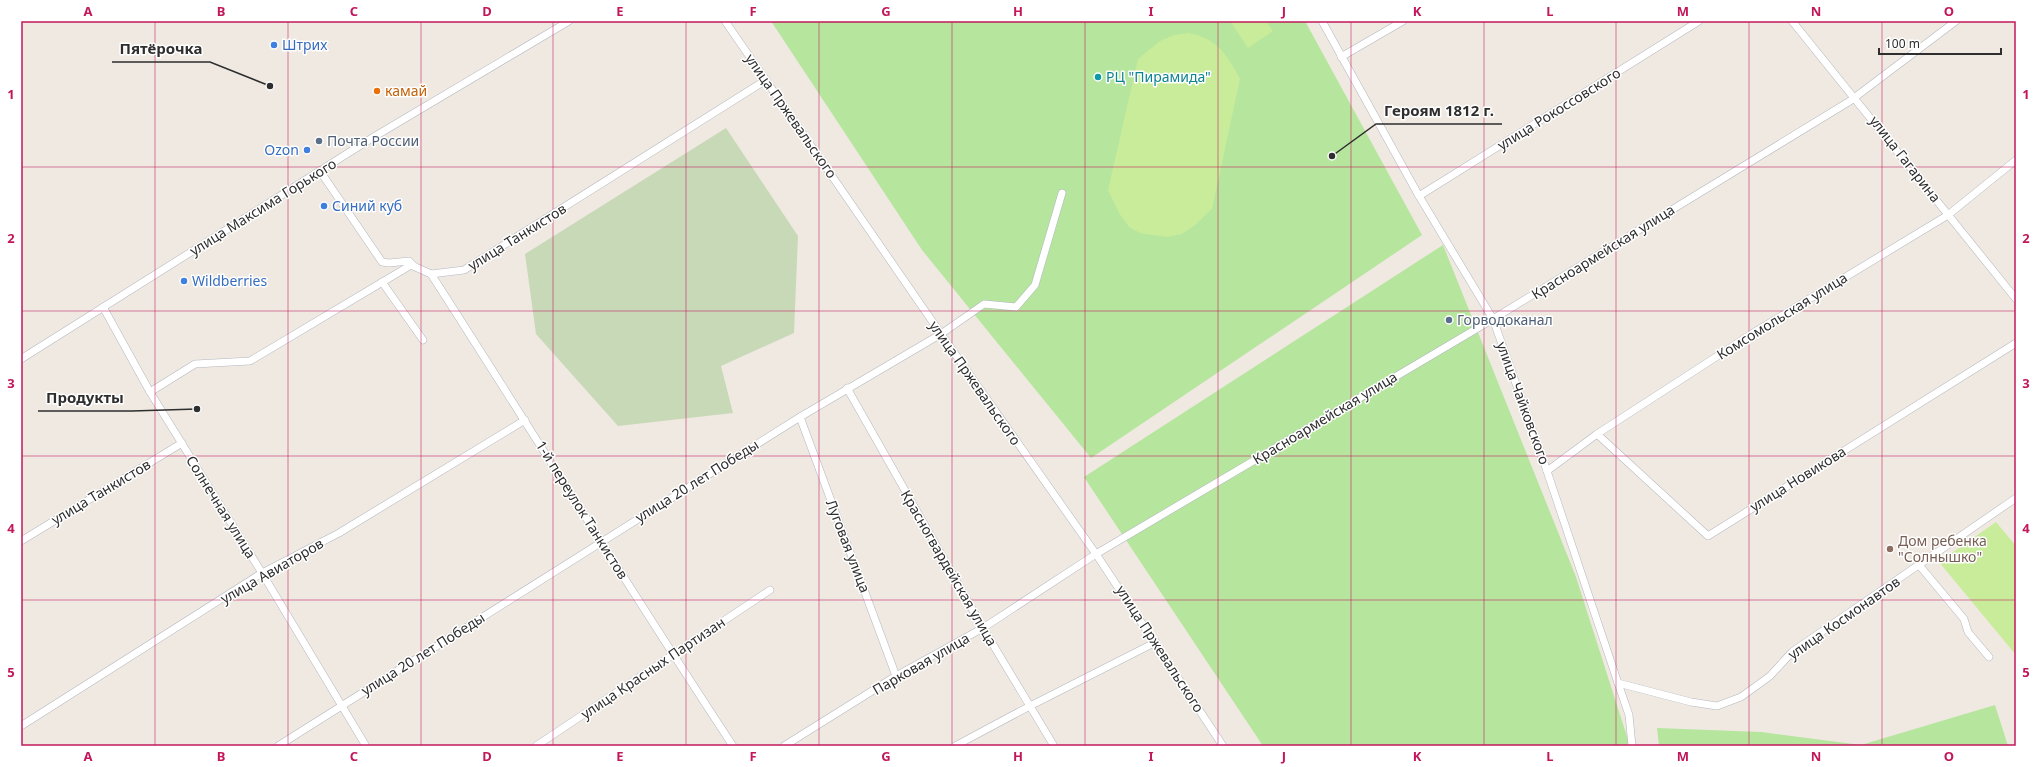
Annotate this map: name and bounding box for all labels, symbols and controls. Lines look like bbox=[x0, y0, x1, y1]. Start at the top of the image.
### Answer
text: A bbox=[84, 2, 93, 20]
text: B bbox=[217, 2, 225, 20]
text: C bbox=[350, 2, 358, 20]
text: D bbox=[482, 2, 492, 20]
text: E bbox=[616, 2, 624, 20]
text: F bbox=[749, 2, 757, 20]
text: G bbox=[881, 2, 891, 20]
text: H bbox=[1013, 2, 1023, 20]
text: I bbox=[1148, 2, 1154, 20]
text: J bbox=[1281, 2, 1286, 20]
text: K bbox=[1413, 2, 1422, 20]
text: L bbox=[1546, 2, 1554, 20]
text: M bbox=[1677, 2, 1689, 20]
text: N bbox=[1811, 2, 1821, 20]
text: O bbox=[1944, 2, 1954, 20]
scale bar bbox=[1879, 30, 2001, 56]
callout: Пятёрочка bbox=[112, 35, 210, 62]
place label: Штрих bbox=[282, 35, 328, 54]
text: 100 m bbox=[1885, 35, 1920, 52]
text: Пятёрочка bbox=[120, 38, 202, 58]
marker: Штрих bbox=[269, 40, 279, 50]
street label: улица Пржевальского bbox=[741, 50, 842, 182]
street label: улица Рокоссовского bbox=[1494, 63, 1624, 154]
place label: РЦ "Пирамида" bbox=[1106, 67, 1211, 86]
marker: РЦ "Пирамида" bbox=[1093, 72, 1103, 82]
place label: камай bbox=[385, 81, 427, 100]
text: 1 bbox=[7, 85, 15, 103]
text: 1 bbox=[2022, 85, 2030, 103]
marker: камай bbox=[372, 86, 382, 96]
callout: Героям 1812 г. bbox=[1376, 97, 1502, 124]
text: Героям 1812 г. bbox=[1384, 100, 1494, 120]
street label: улица Гагарина bbox=[1866, 111, 1945, 206]
place label: Почта России bbox=[327, 131, 419, 150]
marker: Почта России bbox=[314, 136, 324, 146]
place label: Ozon bbox=[264, 140, 299, 159]
marker: Ozon bbox=[302, 145, 312, 155]
street label: улица Максима Горького bbox=[186, 154, 340, 260]
place label: Синий куб bbox=[332, 196, 402, 215]
street label: улица Танкистов bbox=[464, 199, 570, 274]
street label: Красноармейская улица bbox=[1527, 200, 1678, 304]
marker: Синий куб bbox=[319, 201, 329, 211]
text: 2 bbox=[7, 229, 15, 247]
text: 2 bbox=[2022, 229, 2030, 247]
street label: Комсомольская улица bbox=[1713, 268, 1851, 364]
place label: Wildberries bbox=[192, 271, 267, 290]
marker: Wildberries bbox=[179, 276, 189, 286]
place label: Горводоканал bbox=[1457, 310, 1553, 329]
marker: Горводоканал bbox=[1444, 315, 1454, 325]
street label: улица Пржевальского bbox=[925, 317, 1026, 449]
street label: улица Чайковского bbox=[1492, 339, 1555, 467]
street label: Красноармейская улица bbox=[1249, 367, 1401, 468]
text: 3 bbox=[7, 374, 15, 392]
text: 3 bbox=[2022, 374, 2030, 392]
callout: Продукты bbox=[38, 384, 132, 411]
text: Продукты bbox=[46, 387, 124, 407]
street label: улица 20 лет Победы bbox=[631, 435, 762, 526]
street label: 1-й переулок Танкистов bbox=[532, 437, 633, 583]
street label: улица Новикова bbox=[1746, 441, 1849, 516]
street label: Солнечная улица bbox=[182, 452, 261, 562]
street label: улица Танкистов bbox=[48, 454, 154, 529]
street label: Красногвардейская улица bbox=[897, 486, 1002, 649]
street label: Луговая улица bbox=[822, 497, 875, 595]
text: 4 bbox=[7, 519, 15, 537]
text: 4 bbox=[2022, 519, 2030, 537]
place label: Дом ребенка "Солнышко" bbox=[1898, 531, 1987, 566]
street label: улица Авиаторов bbox=[217, 533, 327, 608]
marker: Дом ребенка "Солнышко" bbox=[1885, 544, 1895, 554]
street label: улица Космонавтов bbox=[1784, 572, 1904, 663]
street label: улица Пржевальского bbox=[1112, 581, 1209, 716]
street label: улица 20 лет Победы bbox=[357, 608, 488, 699]
street label: улица Красных Партизан bbox=[577, 612, 729, 723]
street label: Парковая улица bbox=[869, 628, 973, 699]
text: 5 bbox=[7, 663, 15, 681]
text: 5 bbox=[2022, 663, 2030, 681]
text: A bbox=[84, 747, 93, 765]
text: B bbox=[217, 747, 225, 765]
text: C bbox=[350, 747, 358, 765]
text: D bbox=[482, 747, 492, 765]
text: E bbox=[616, 747, 624, 765]
text: F bbox=[749, 747, 757, 765]
text: G bbox=[881, 747, 891, 765]
text: H bbox=[1013, 747, 1023, 765]
text: I bbox=[1148, 747, 1154, 765]
text: J bbox=[1281, 747, 1286, 765]
text: K bbox=[1413, 747, 1422, 765]
text: L bbox=[1546, 747, 1554, 765]
text: M bbox=[1677, 747, 1689, 765]
text: N bbox=[1811, 747, 1821, 765]
text: O bbox=[1944, 747, 1954, 765]

